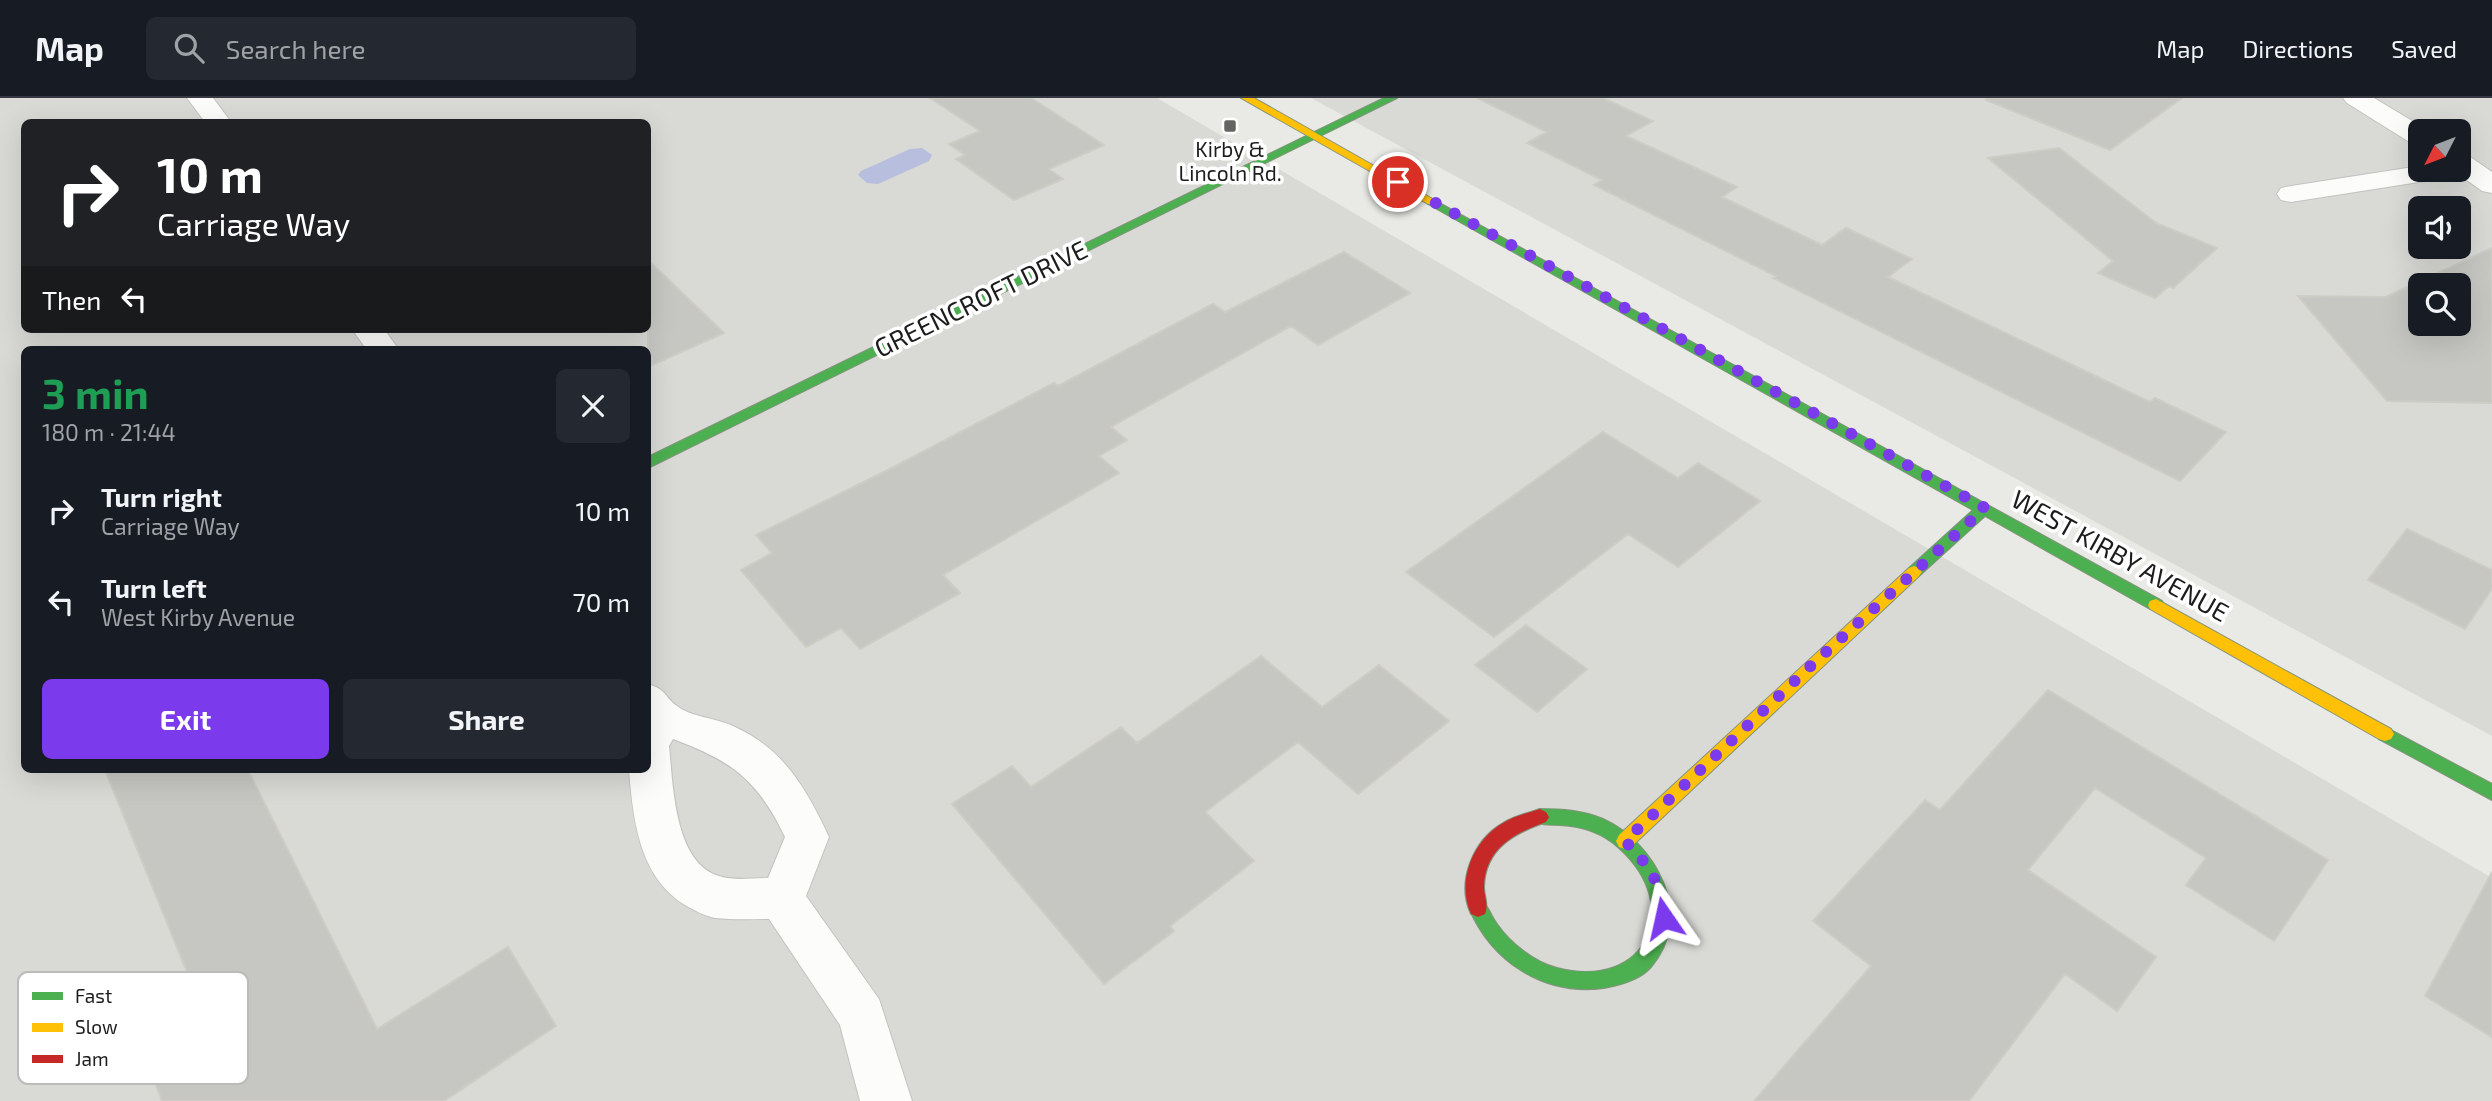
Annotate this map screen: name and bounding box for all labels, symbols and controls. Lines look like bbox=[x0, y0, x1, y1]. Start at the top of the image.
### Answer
search box bbox=[146, 17, 636, 80]
text: Map bbox=[35, 28, 104, 68]
icon: search bbox=[170, 29, 208, 67]
text: Search here bbox=[226, 33, 365, 64]
text: Map bbox=[2156, 34, 2204, 63]
text: Directions bbox=[2242, 34, 2353, 63]
text: Saved bbox=[2391, 34, 2457, 63]
marker: Kirby & Lincoln Rd. bbox=[1222, 118, 1238, 134]
north arrow bbox=[2408, 119, 2471, 182]
map controls bbox=[2408, 119, 2471, 336]
place label: Kirby & Lincoln Rd. bbox=[1178, 136, 1282, 185]
text: 10 m bbox=[157, 144, 263, 203]
icon: right bbox=[42, 147, 133, 238]
pin bbox=[1368, 152, 1428, 212]
icon: arrive bbox=[1379, 163, 1417, 201]
button: sound bbox=[2408, 196, 2471, 259]
text: Carriage Way bbox=[157, 204, 350, 242]
street label: GREENCROFT DRIVE bbox=[869, 233, 1092, 363]
button: search bbox=[2408, 273, 2471, 336]
icon: left bbox=[115, 280, 153, 318]
text: Then bbox=[42, 284, 101, 315]
text: 3 min bbox=[42, 367, 149, 417]
button: close bbox=[556, 369, 630, 443]
text: 180 m · 21:44 bbox=[42, 418, 176, 446]
text: Turn right bbox=[101, 481, 222, 512]
street label: WEST KIRBY AVENUE bbox=[2007, 482, 2235, 627]
icon: right bbox=[42, 492, 80, 530]
text: 10 m bbox=[575, 495, 630, 526]
text: Carriage Way bbox=[101, 512, 240, 540]
text: Turn left bbox=[101, 572, 207, 603]
icon: left bbox=[42, 583, 80, 621]
text: 70 m bbox=[572, 586, 630, 617]
text: West Kirby Avenue bbox=[101, 603, 295, 631]
button: Exit bbox=[42, 679, 329, 759]
button: Share bbox=[343, 679, 630, 759]
position arrow bbox=[1627, 881, 1701, 955]
legend bbox=[18, 972, 248, 1084]
text: Fast bbox=[75, 984, 112, 1007]
text: Slow bbox=[75, 1015, 118, 1038]
text: Jam bbox=[75, 1047, 109, 1070]

